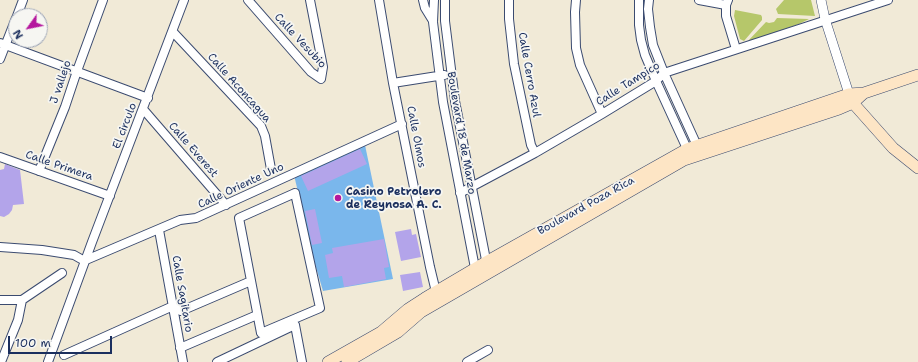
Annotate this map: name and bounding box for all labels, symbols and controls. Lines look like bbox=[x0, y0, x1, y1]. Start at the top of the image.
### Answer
north arrow bbox=[8, 8, 48, 48]
street label: Calle Vesubio bbox=[271, 11, 329, 71]
text: N bbox=[10, 27, 27, 42]
street label: Calle Cerro Azul bbox=[515, 31, 543, 119]
street label: Calle Aconcagua bbox=[205, 51, 273, 125]
street label: J vallejo bbox=[47, 59, 75, 105]
street label: Calle Tampico bbox=[594, 59, 662, 109]
street label: Boulevard 18 de Marzo bbox=[444, 71, 478, 195]
street label: El circulo bbox=[110, 101, 140, 151]
street label: Calle Olmos bbox=[404, 105, 428, 169]
street label: Calle Everest bbox=[166, 120, 220, 180]
street label: Calle Primera bbox=[23, 148, 95, 184]
street label: Calle Oriente Uno bbox=[196, 160, 286, 212]
street label: Boulevard Poza Rica bbox=[535, 174, 637, 238]
place label: Casino Petrolero de Reynosa A. C. bbox=[346, 185, 442, 211]
marker: Casino Petrolero de Reynosa A. C. bbox=[333, 193, 343, 203]
street label: Calle Sagitario bbox=[169, 255, 195, 333]
scale bar bbox=[10, 328, 114, 354]
text: 100 m bbox=[15, 335, 51, 351]

